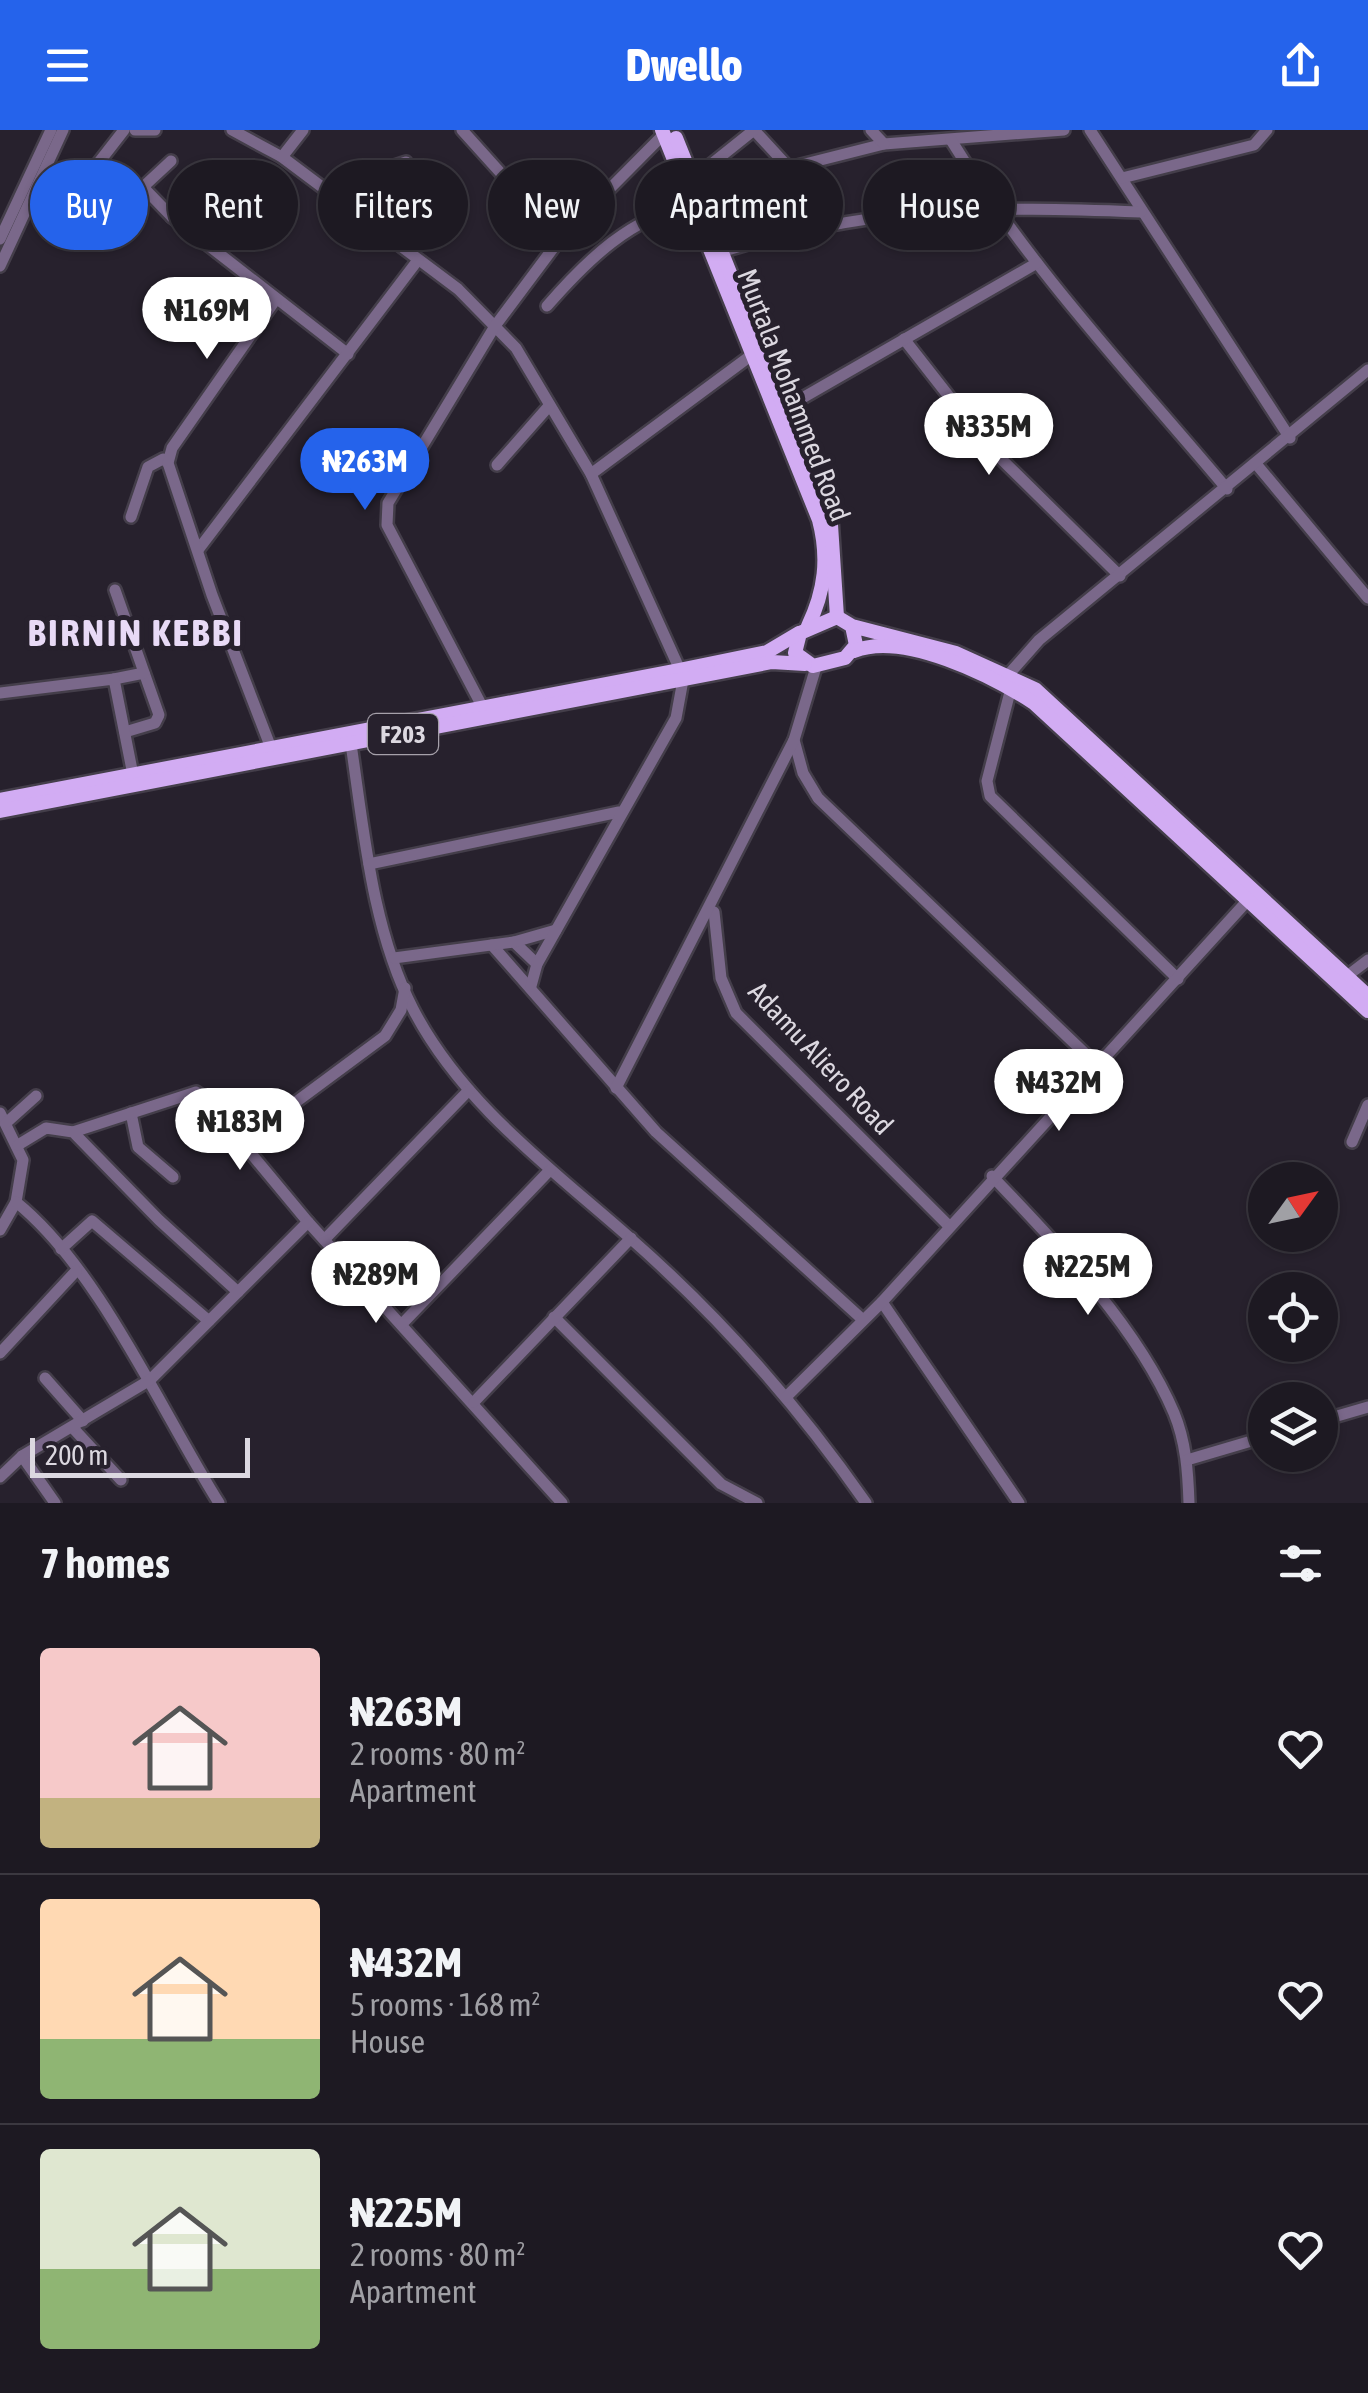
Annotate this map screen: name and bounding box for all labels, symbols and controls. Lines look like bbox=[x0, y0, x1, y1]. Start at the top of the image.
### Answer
icon: menu bbox=[40, 38, 95, 93]
icon: share bbox=[1273, 38, 1328, 93]
text: Dwello bbox=[626, 39, 742, 91]
chip: Buy bbox=[30, 160, 148, 250]
chip: Rent bbox=[168, 160, 298, 250]
chip: Filters bbox=[318, 160, 468, 250]
chip: New bbox=[488, 160, 615, 250]
chip: Apartment bbox=[635, 160, 843, 250]
chip: House bbox=[863, 160, 1015, 250]
street label: Murtala Mohammed Road bbox=[731, 264, 857, 526]
pin: ₦169M bbox=[137, 277, 277, 362]
text: ₦169M bbox=[164, 291, 250, 328]
pin: ₦335M bbox=[919, 393, 1059, 478]
text: ₦335M bbox=[946, 407, 1032, 444]
pin: ₦263M bbox=[295, 428, 435, 513]
text: ₦263M bbox=[322, 442, 408, 479]
district label: BIRNIN KEBBI bbox=[28, 611, 244, 654]
road number: F203 bbox=[368, 714, 438, 754]
street label: Adamu Aliero Road bbox=[742, 975, 900, 1141]
pin: ₦432M bbox=[989, 1049, 1129, 1134]
text: ₦432M bbox=[1016, 1063, 1102, 1100]
pin: ₦183M bbox=[170, 1088, 310, 1173]
text: ₦183M bbox=[197, 1102, 283, 1139]
north arrow bbox=[1248, 1162, 1338, 1252]
map controls bbox=[1248, 1162, 1338, 1472]
pin: ₦225M bbox=[1018, 1233, 1158, 1318]
pin: ₦289M bbox=[306, 1241, 446, 1326]
text: ₦225M bbox=[1045, 1247, 1131, 1284]
text: ₦289M bbox=[333, 1255, 419, 1292]
button: locate bbox=[1248, 1272, 1338, 1362]
button: layers bbox=[1248, 1382, 1338, 1472]
scale bar bbox=[30, 1433, 250, 1478]
text: 200 m bbox=[45, 1439, 108, 1471]
icon: filters bbox=[1273, 1536, 1328, 1591]
text: 7 homes bbox=[40, 1539, 170, 1587]
text: ₦263M bbox=[350, 1687, 462, 1735]
icon: home bbox=[120, 1688, 240, 1808]
icon: heart bbox=[1273, 1721, 1328, 1776]
text: 2 rooms · 80 m² bbox=[350, 1735, 525, 1772]
text: Apartment bbox=[350, 1772, 476, 1809]
text: ₦432M bbox=[350, 1938, 462, 1986]
icon: home bbox=[120, 1939, 240, 2059]
icon: heart bbox=[1273, 1972, 1328, 2027]
text: 5 rooms · 168 m² bbox=[350, 1986, 540, 2023]
text: House bbox=[350, 2023, 425, 2060]
text: ₦225M bbox=[350, 2188, 462, 2236]
icon: home bbox=[120, 2189, 240, 2309]
icon: heart bbox=[1273, 2222, 1328, 2277]
text: 2 rooms · 80 m² bbox=[350, 2236, 525, 2273]
text: Apartment bbox=[350, 2273, 476, 2310]

